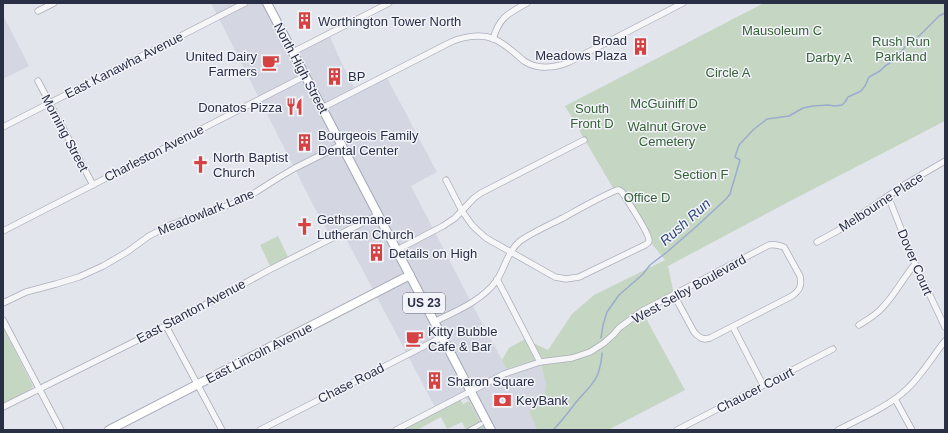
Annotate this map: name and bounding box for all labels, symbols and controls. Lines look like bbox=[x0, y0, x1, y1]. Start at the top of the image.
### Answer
building icon: Worthington Tower North bbox=[295, 11, 315, 31]
place label: Worthington Tower North bbox=[318, 14, 461, 29]
street label: North High Street bbox=[271, 20, 331, 116]
park label: Mausoleum C bbox=[742, 23, 822, 38]
street label: East Kanawha Avenue bbox=[62, 29, 186, 101]
place label: Broad Meadows Plaza bbox=[535, 33, 628, 63]
park label: Rush Run Parkland bbox=[872, 34, 930, 64]
building icon: Broad Meadows Plaza bbox=[630, 37, 650, 57]
place label: United Dairy Farmers bbox=[185, 49, 257, 79]
park label: Darby A bbox=[806, 50, 852, 65]
cafe icon: United Dairy Farmers bbox=[260, 53, 280, 73]
park label: Circle A bbox=[706, 65, 751, 80]
building icon: BP bbox=[325, 66, 345, 86]
place label: BP bbox=[348, 69, 365, 84]
street label: Morning Street bbox=[38, 92, 92, 175]
park label: McGuiniff D bbox=[630, 96, 698, 111]
restaurant icon: Donatos Pizza bbox=[285, 97, 305, 117]
place label: Donatos Pizza bbox=[198, 100, 283, 115]
park label: South Front D bbox=[570, 101, 614, 131]
park label: Walnut Grove Cemetery bbox=[628, 119, 707, 149]
street label: Charleston Avenue bbox=[102, 121, 206, 185]
place label: Bourgeois Family Dental Center bbox=[318, 128, 419, 158]
building icon: Bourgeois Family Dental Center bbox=[295, 132, 315, 152]
place label: North Baptist Church bbox=[213, 150, 289, 180]
church icon: North Baptist Church bbox=[190, 154, 210, 174]
park label: Section F bbox=[674, 167, 729, 182]
street label: Melbourne Place bbox=[836, 169, 926, 235]
street label: Meadowlark Lane bbox=[156, 186, 256, 238]
park label: Office D bbox=[624, 190, 670, 205]
water label: Rush Run bbox=[657, 195, 714, 249]
place label: Gethsemane Lutheran Church bbox=[317, 212, 414, 242]
church icon: Gethsemane Lutheran Church bbox=[294, 216, 314, 236]
street label: Dover Court bbox=[894, 227, 936, 298]
building icon: Details on High bbox=[366, 243, 386, 263]
place label: Details on High bbox=[389, 246, 477, 261]
street label: West Selby Boulevard bbox=[630, 251, 748, 327]
street label: East Stanton Avenue bbox=[134, 276, 248, 346]
road number: US 23 bbox=[403, 293, 445, 313]
street label: East Lincoln Avenue bbox=[203, 320, 315, 386]
place label: Kitty Bubble Cafe & Bar bbox=[428, 324, 497, 354]
cafe icon: Kitty Bubble Cafe & Bar bbox=[405, 328, 425, 348]
street label: Chase Road bbox=[315, 360, 387, 406]
street label: Chaucer Court bbox=[714, 364, 796, 416]
building icon: Sharon Square bbox=[424, 371, 444, 391]
place label: Sharon Square bbox=[447, 374, 534, 389]
bank icon: KeyBank bbox=[493, 390, 513, 410]
place label: KeyBank bbox=[516, 393, 569, 408]

